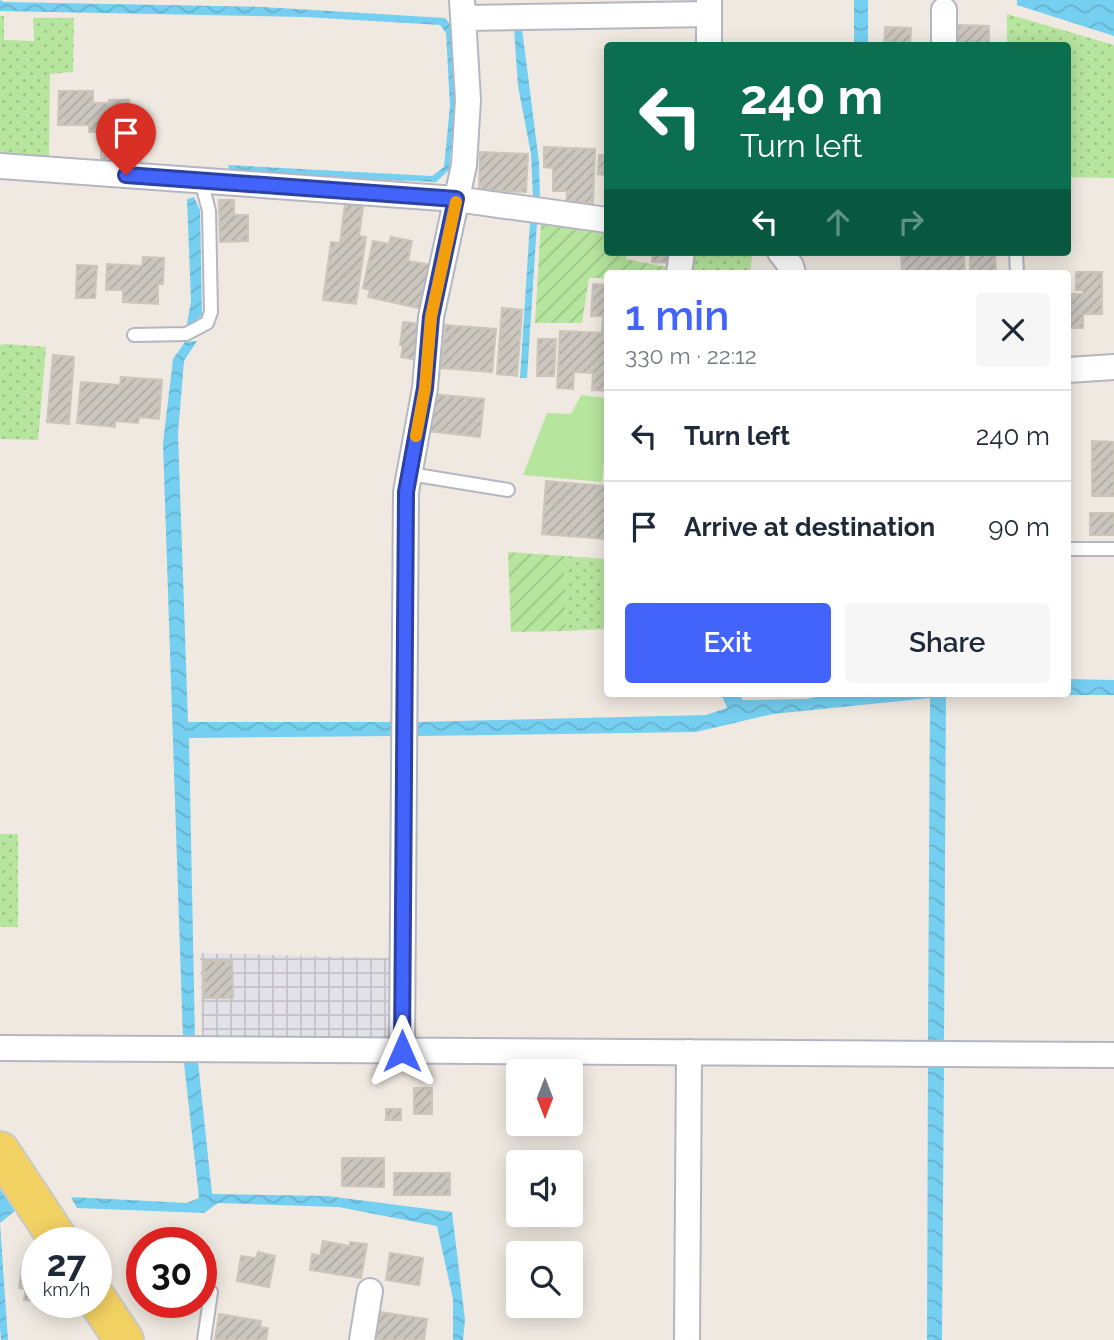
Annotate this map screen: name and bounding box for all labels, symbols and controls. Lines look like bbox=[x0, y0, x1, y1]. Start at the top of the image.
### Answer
text: 240 m bbox=[740, 68, 883, 125]
icon: left bbox=[625, 70, 716, 161]
pin bbox=[96, 103, 156, 175]
icon: arrive bbox=[107, 114, 145, 152]
text: Turn left bbox=[740, 127, 862, 164]
icon: left bbox=[746, 203, 784, 241]
icon: ahead bbox=[819, 203, 857, 241]
icon: right bbox=[892, 203, 930, 241]
text: 1 min bbox=[625, 291, 729, 340]
button: close bbox=[976, 293, 1050, 367]
text: 330 m · 22:12 bbox=[625, 342, 757, 369]
icon: left bbox=[625, 417, 663, 455]
text: Turn left bbox=[684, 421, 790, 451]
text: 240 m bbox=[976, 421, 1050, 451]
icon: arrive bbox=[625, 508, 663, 546]
text: Arrive at destination bbox=[684, 512, 935, 542]
text: 90 m bbox=[988, 512, 1050, 542]
button: Exit bbox=[625, 603, 831, 683]
button: Share bbox=[845, 603, 1050, 683]
position arrow bbox=[365, 1014, 439, 1088]
north arrow bbox=[506, 1059, 583, 1136]
map controls bbox=[506, 1059, 583, 1318]
button: sound bbox=[506, 1150, 583, 1227]
speed limit sign: 30 bbox=[126, 1227, 217, 1318]
button: search bbox=[506, 1241, 583, 1318]
text: 27 bbox=[47, 1243, 86, 1284]
text: km/h bbox=[43, 1279, 90, 1300]

